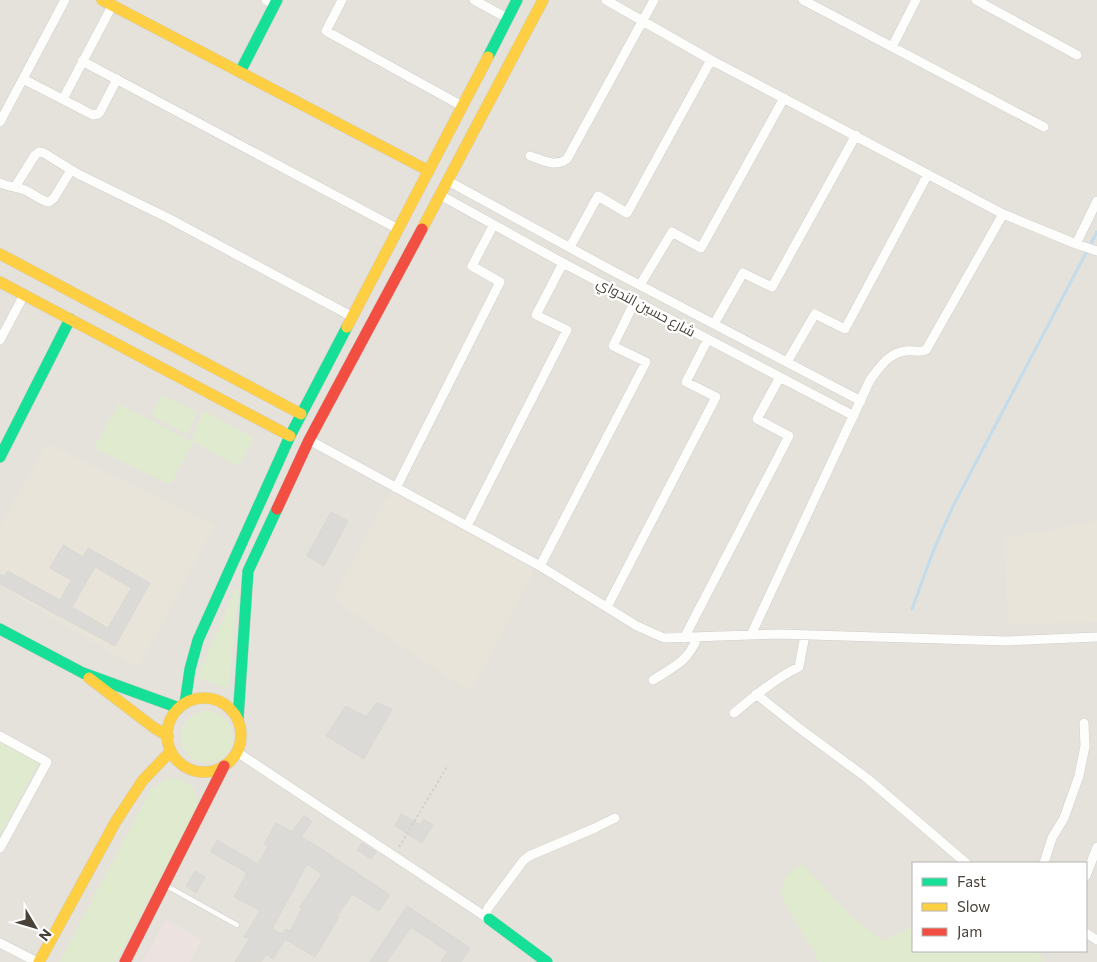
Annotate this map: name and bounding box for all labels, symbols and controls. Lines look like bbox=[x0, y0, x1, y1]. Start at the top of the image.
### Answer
street label: شارع حسين الندواي bbox=[592, 273, 699, 343]
legend bbox=[912, 862, 1087, 952]
text: Fast bbox=[957, 872, 986, 890]
text: Slow bbox=[957, 897, 990, 915]
north arrow bbox=[10, 902, 60, 952]
text: Jam bbox=[957, 922, 982, 940]
text: N bbox=[36, 926, 56, 945]

